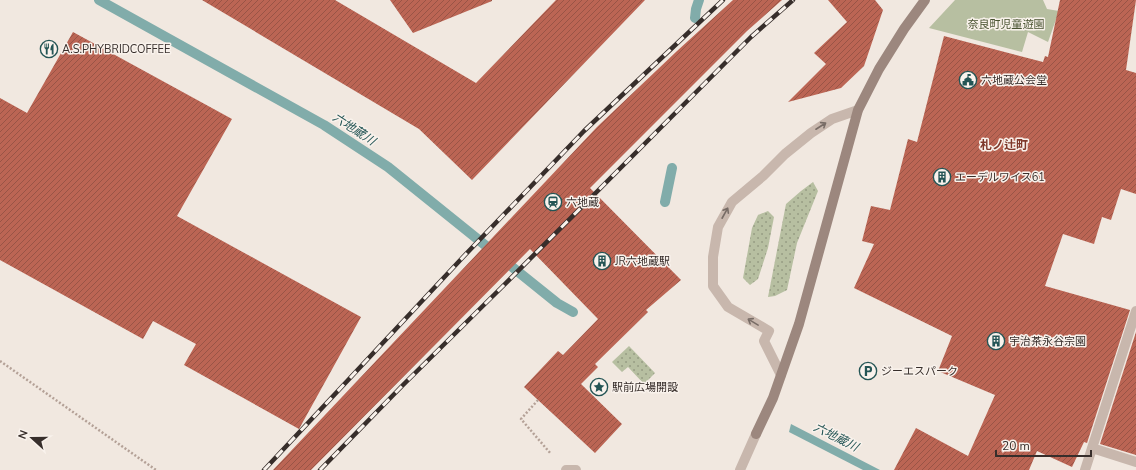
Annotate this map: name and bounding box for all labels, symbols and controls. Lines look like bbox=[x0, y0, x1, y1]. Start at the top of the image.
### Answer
park label: 奈良町児童遊園 bbox=[968, 17, 1045, 32]
restaurant icon: A.S.PHYBRIDCOFFEE bbox=[39, 39, 59, 59]
place label: A.S.PHYBRIDCOFFEE bbox=[62, 42, 170, 57]
public building icon: 六地蔵公会堂 bbox=[958, 70, 978, 90]
place label: 六地蔵公会堂 bbox=[981, 73, 1047, 88]
water label: 六地蔵川 bbox=[330, 109, 380, 150]
one-way arrow bbox=[815, 122, 827, 130]
district label: 札ノ辻町 bbox=[980, 137, 1028, 153]
building icon: エーデルワイス61 bbox=[932, 167, 952, 187]
place label: エーデルワイス61 bbox=[955, 170, 1045, 185]
station icon: 六地蔵 bbox=[543, 192, 563, 212]
place label: 六地蔵 bbox=[566, 195, 599, 210]
one-way arrow bbox=[722, 207, 730, 219]
building icon: JR六地蔵駅 bbox=[592, 251, 612, 271]
place label: JR六地蔵駅 bbox=[614, 254, 670, 269]
one-way arrow bbox=[747, 317, 759, 325]
building icon: 宇治茶永谷宗園 bbox=[986, 331, 1006, 351]
place label: 宇治茶永谷宗園 bbox=[1009, 334, 1086, 349]
parking icon: ジーエスパーク bbox=[858, 361, 878, 381]
place label: ジーエスパーク bbox=[881, 364, 958, 379]
place icon: 駅前広場開設 bbox=[589, 377, 609, 397]
place label: 駅前広場開設 bbox=[612, 380, 678, 395]
north arrow bbox=[12, 418, 52, 458]
water label: 六地蔵川 bbox=[811, 419, 863, 456]
text: N bbox=[15, 428, 32, 441]
scale bar bbox=[996, 432, 1091, 458]
text: 20 m bbox=[1002, 438, 1030, 454]

